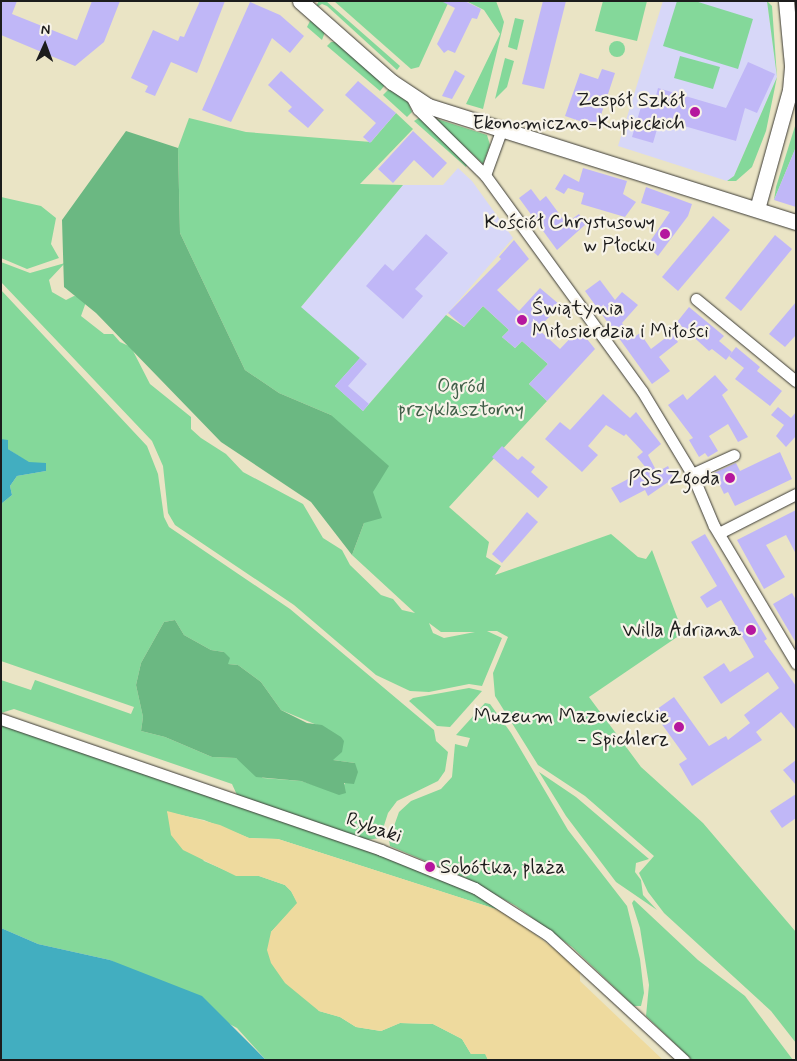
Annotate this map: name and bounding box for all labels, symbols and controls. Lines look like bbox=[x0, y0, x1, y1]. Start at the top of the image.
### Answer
north arrow bbox=[20, 20, 70, 70]
text: N bbox=[41, 21, 50, 39]
place label: Zespół Szkół Ekonomiczno-Kupieckich bbox=[472, 88, 685, 135]
marker: Zespół Szkół Ekonomiczno-Kupieckich bbox=[689, 106, 701, 118]
place label: Kościół Chrystusowy w Płocku bbox=[484, 210, 655, 257]
marker: Kościół Chrystusowy w Płocku bbox=[659, 228, 671, 240]
place label: Świątynia Miłosierdzia i Miłości bbox=[532, 296, 709, 343]
marker: Świątynia Miłosierdzia i Miłości bbox=[516, 314, 528, 326]
park label: Ogród przyklasztorny bbox=[398, 374, 524, 421]
place label: PSS Zgoda bbox=[628, 466, 720, 490]
marker: PSS Zgoda bbox=[724, 472, 736, 484]
place label: Willa Adriana bbox=[621, 618, 741, 642]
marker: Willa Adriana bbox=[745, 624, 757, 636]
place label: Muzeum Mazowieckie - Spichlerz bbox=[474, 704, 669, 751]
marker: Muzeum Mazowieckie - Spichlerz bbox=[673, 721, 685, 733]
street label: Rybaki bbox=[343, 807, 405, 849]
place label: Sobótka, plaża bbox=[440, 855, 566, 879]
marker: Sobótka, plaża bbox=[424, 861, 436, 873]

